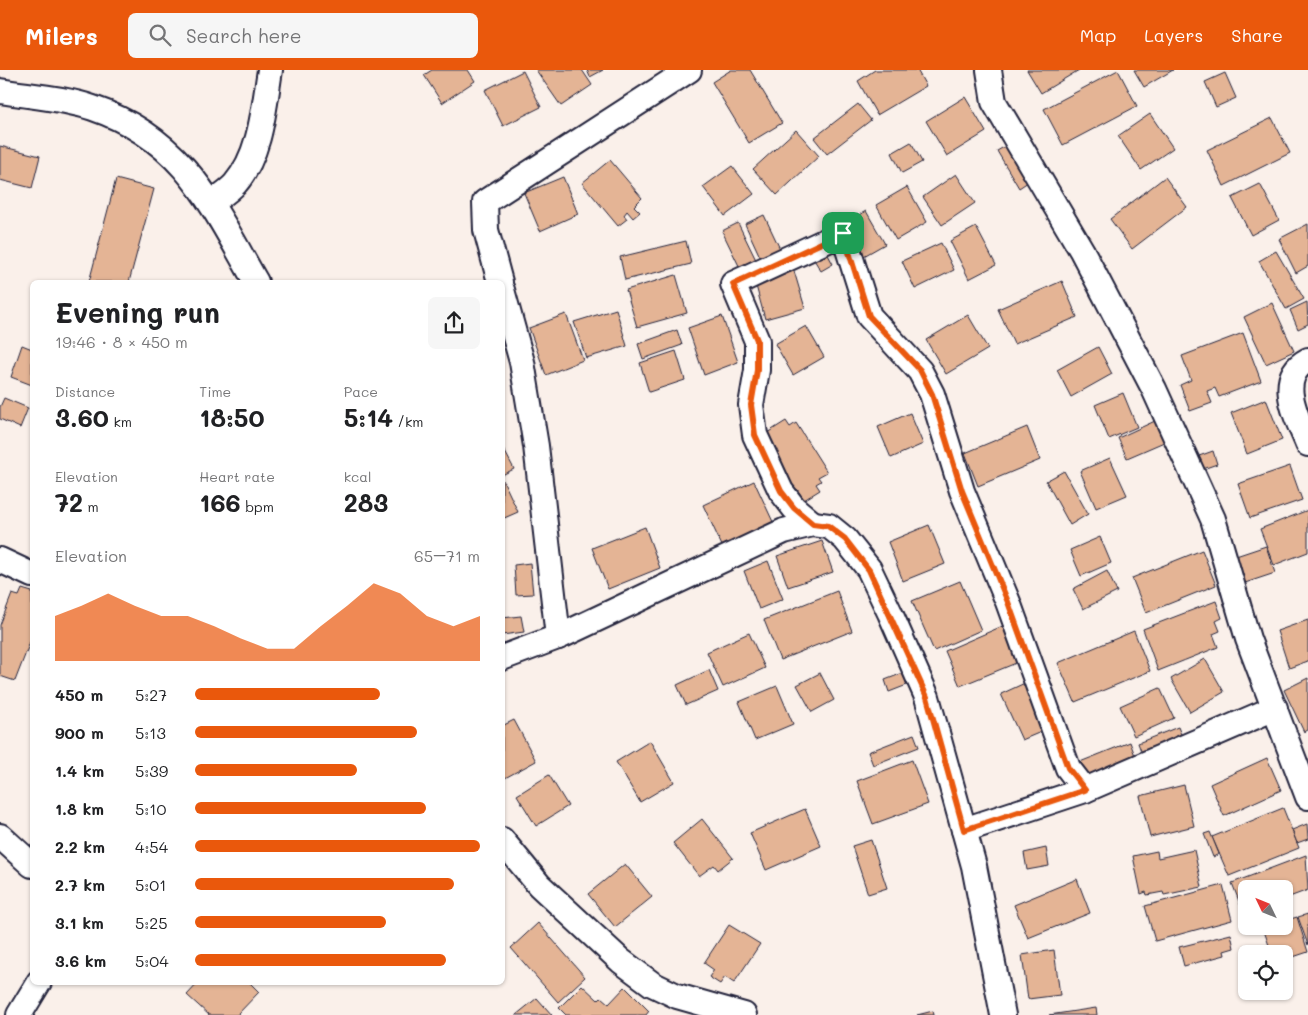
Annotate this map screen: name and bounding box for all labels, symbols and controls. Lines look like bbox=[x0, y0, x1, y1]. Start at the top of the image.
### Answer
search box bbox=[128, 13, 478, 58]
text: Milers bbox=[25, 20, 98, 51]
icon: search bbox=[146, 21, 174, 49]
text: Search here bbox=[186, 23, 302, 48]
text: Map bbox=[1080, 23, 1116, 47]
text: Layers bbox=[1144, 23, 1203, 47]
text: Share bbox=[1231, 23, 1283, 47]
pin bbox=[822, 212, 864, 254]
icon: arrive bbox=[829, 219, 857, 247]
text: Evening run bbox=[55, 294, 220, 330]
button: share bbox=[428, 297, 480, 349]
text: 19:46 · 8 × 450 m bbox=[55, 331, 188, 352]
text: Distance bbox=[55, 382, 115, 401]
text: Time bbox=[199, 382, 231, 401]
text: Pace bbox=[344, 382, 378, 401]
text: 3.60 bbox=[55, 401, 109, 433]
text: 18:50 bbox=[199, 401, 265, 433]
text: 5:14 bbox=[344, 401, 393, 433]
text: km bbox=[109, 412, 132, 431]
text: /km bbox=[393, 412, 424, 431]
text: Elevation bbox=[55, 467, 118, 486]
text: Heart rate bbox=[199, 467, 275, 486]
text: kcal bbox=[344, 467, 372, 486]
text: 72 bbox=[55, 486, 83, 518]
text: 166 bbox=[199, 486, 241, 518]
text: 283 bbox=[344, 486, 388, 518]
text: m bbox=[83, 497, 99, 516]
text: bpm bbox=[241, 497, 274, 516]
text: Elevation bbox=[55, 545, 127, 566]
text: 65–71 m bbox=[414, 545, 480, 566]
text: 450 m bbox=[55, 684, 103, 705]
text: 5:27 bbox=[135, 684, 167, 705]
text: 900 m bbox=[55, 722, 104, 743]
text: 5:13 bbox=[135, 722, 166, 743]
text: 1.4 km bbox=[55, 760, 104, 781]
text: 5:39 bbox=[135, 760, 168, 781]
text: 1.8 km bbox=[55, 798, 104, 819]
text: 5:10 bbox=[135, 798, 166, 819]
text: 2.2 km bbox=[55, 836, 105, 857]
text: 4:54 bbox=[135, 836, 168, 857]
text: 2.7 km bbox=[55, 874, 105, 895]
text: 5:01 bbox=[135, 874, 166, 895]
north arrow bbox=[1238, 880, 1292, 935]
map controls bbox=[1238, 880, 1293, 1000]
text: 3.1 km bbox=[55, 912, 104, 933]
text: 5:25 bbox=[135, 912, 168, 933]
button: locate bbox=[1238, 945, 1293, 1000]
text: 3.6 km bbox=[55, 950, 106, 971]
text: 5:04 bbox=[135, 950, 169, 971]

